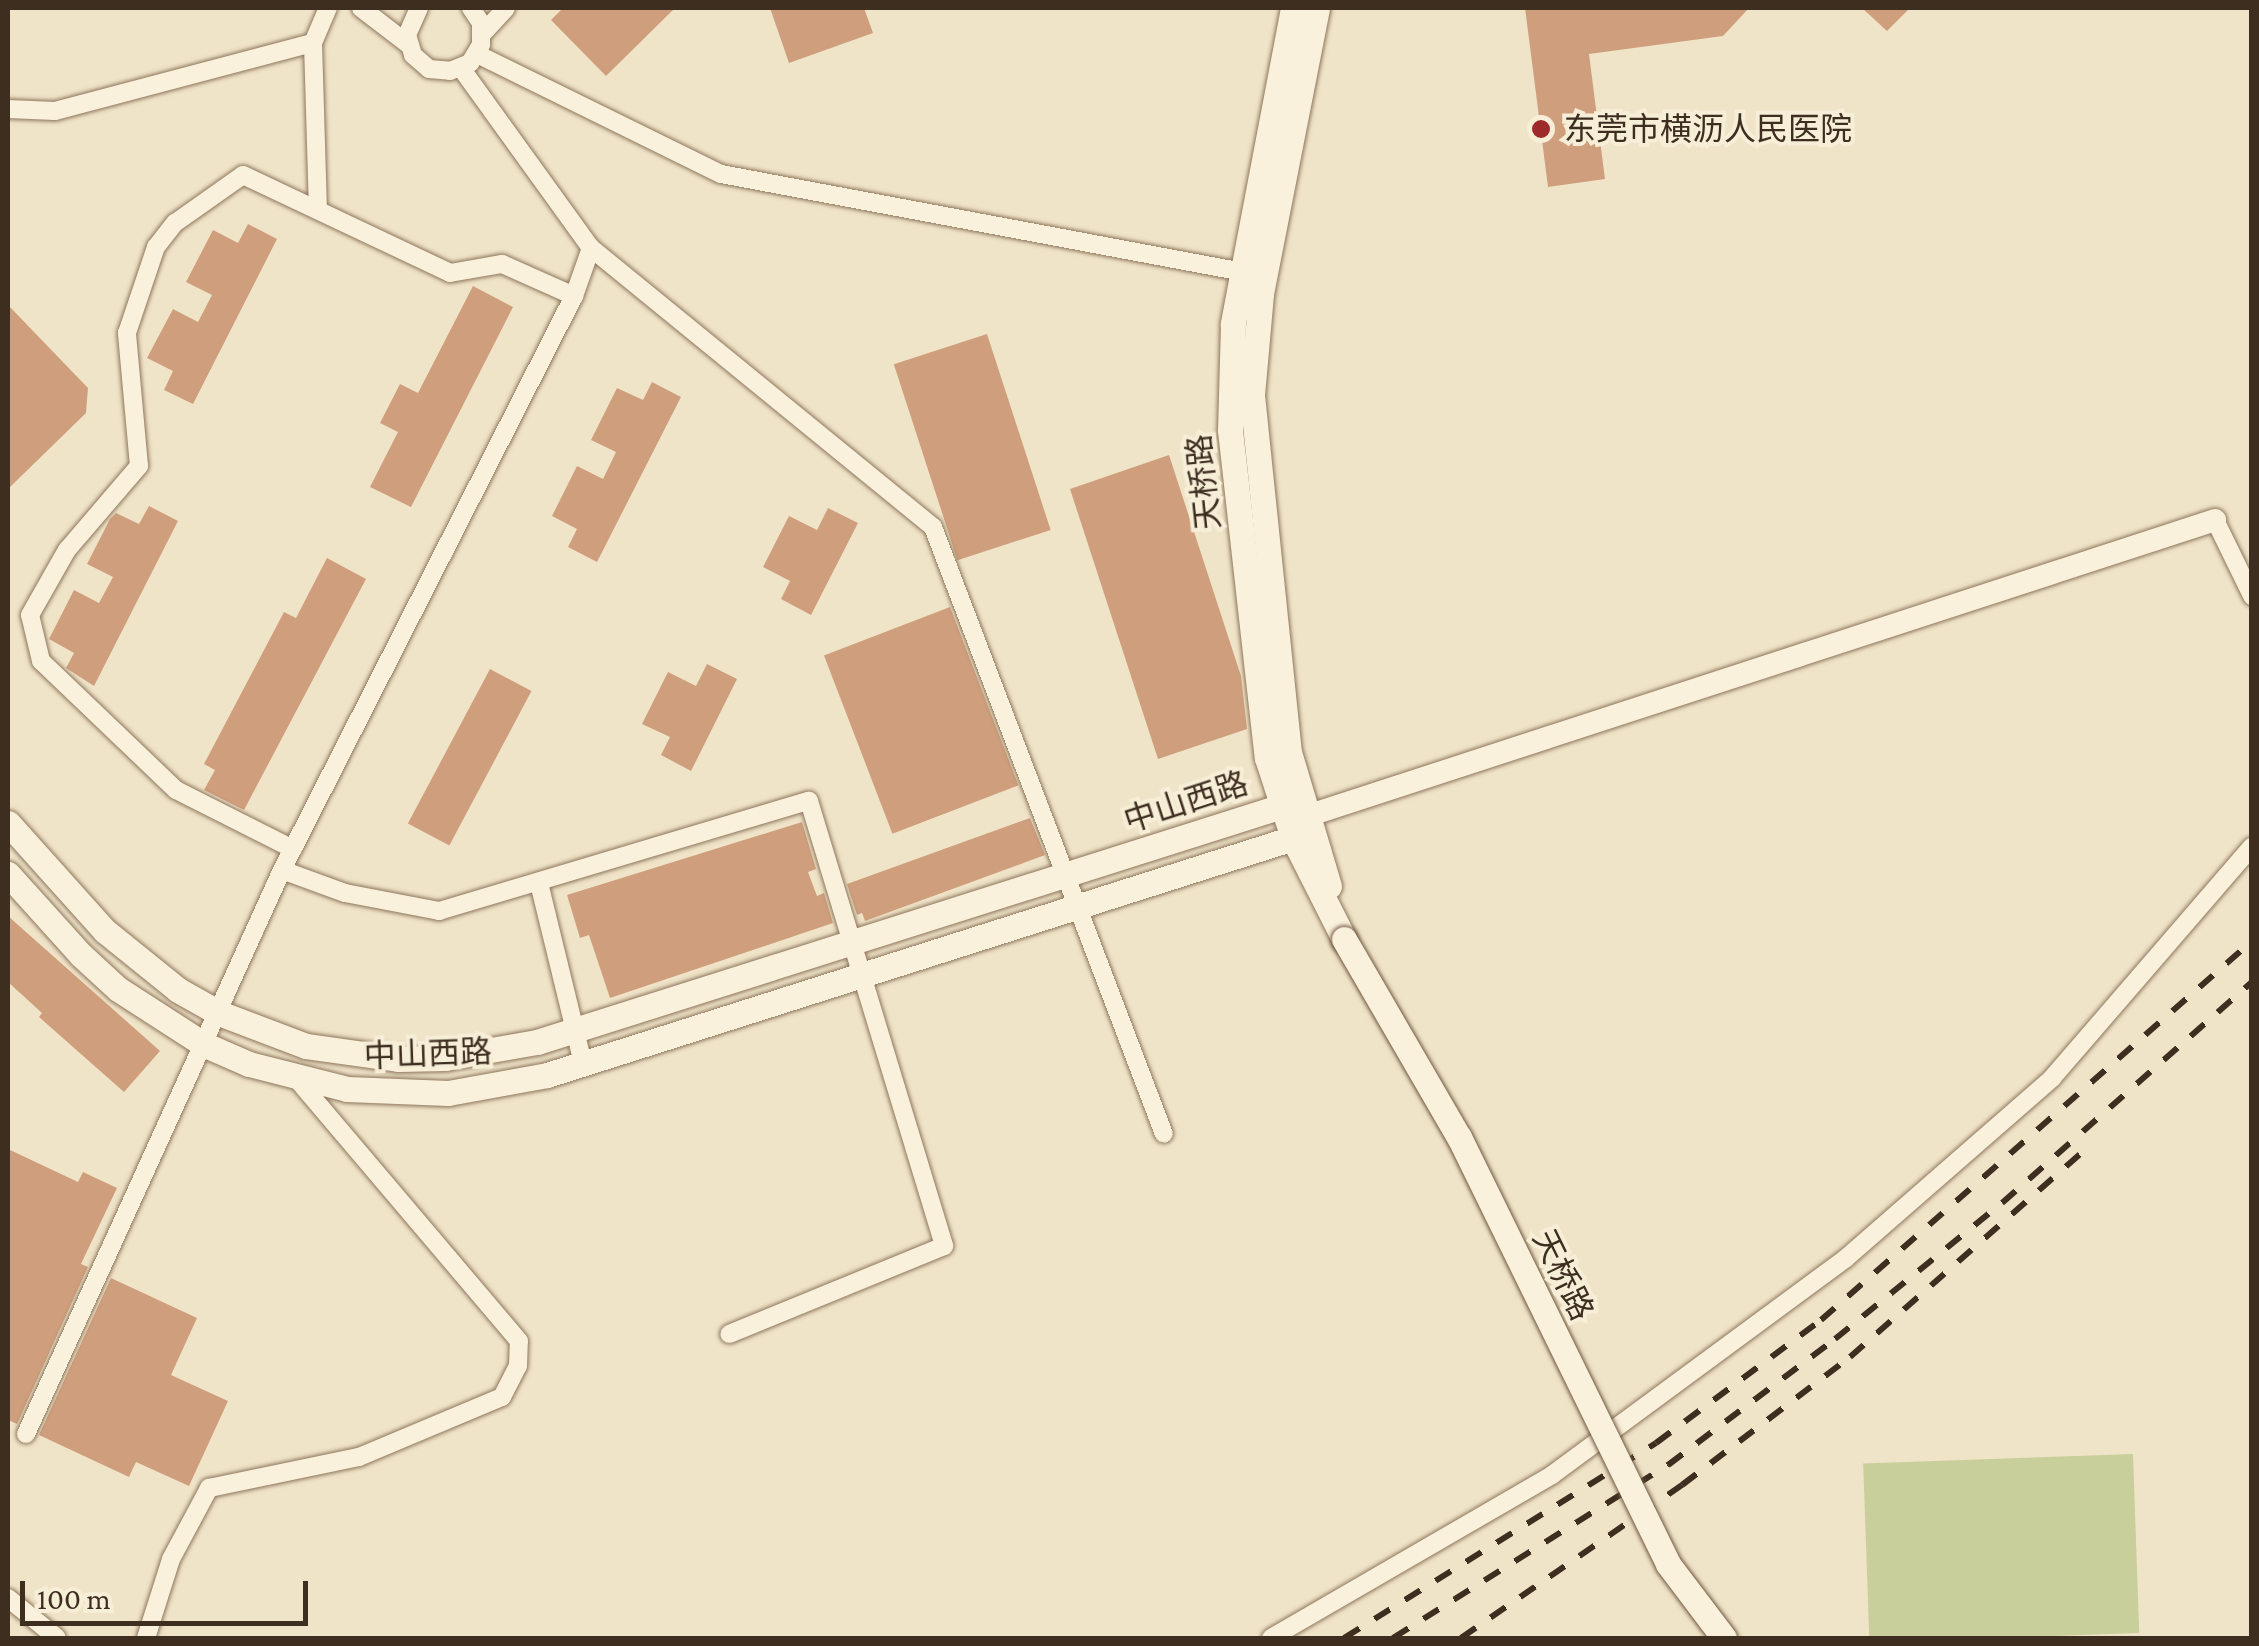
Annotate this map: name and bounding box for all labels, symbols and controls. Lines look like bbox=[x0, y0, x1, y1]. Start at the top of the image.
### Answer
place label: 东莞市横沥人民医院 bbox=[1564, 110, 1852, 148]
marker: 东莞市横沥人民医院 bbox=[1528, 116, 1554, 142]
street label: 天桥路 bbox=[1180, 432, 1228, 532]
street label: 中山西路 bbox=[1119, 764, 1253, 840]
street label: 中山西路 bbox=[363, 1033, 493, 1075]
street label: 天桥路 bbox=[1525, 1223, 1601, 1327]
scale bar bbox=[25, 1561, 312, 1623]
text: 100 m bbox=[37, 1582, 111, 1615]

